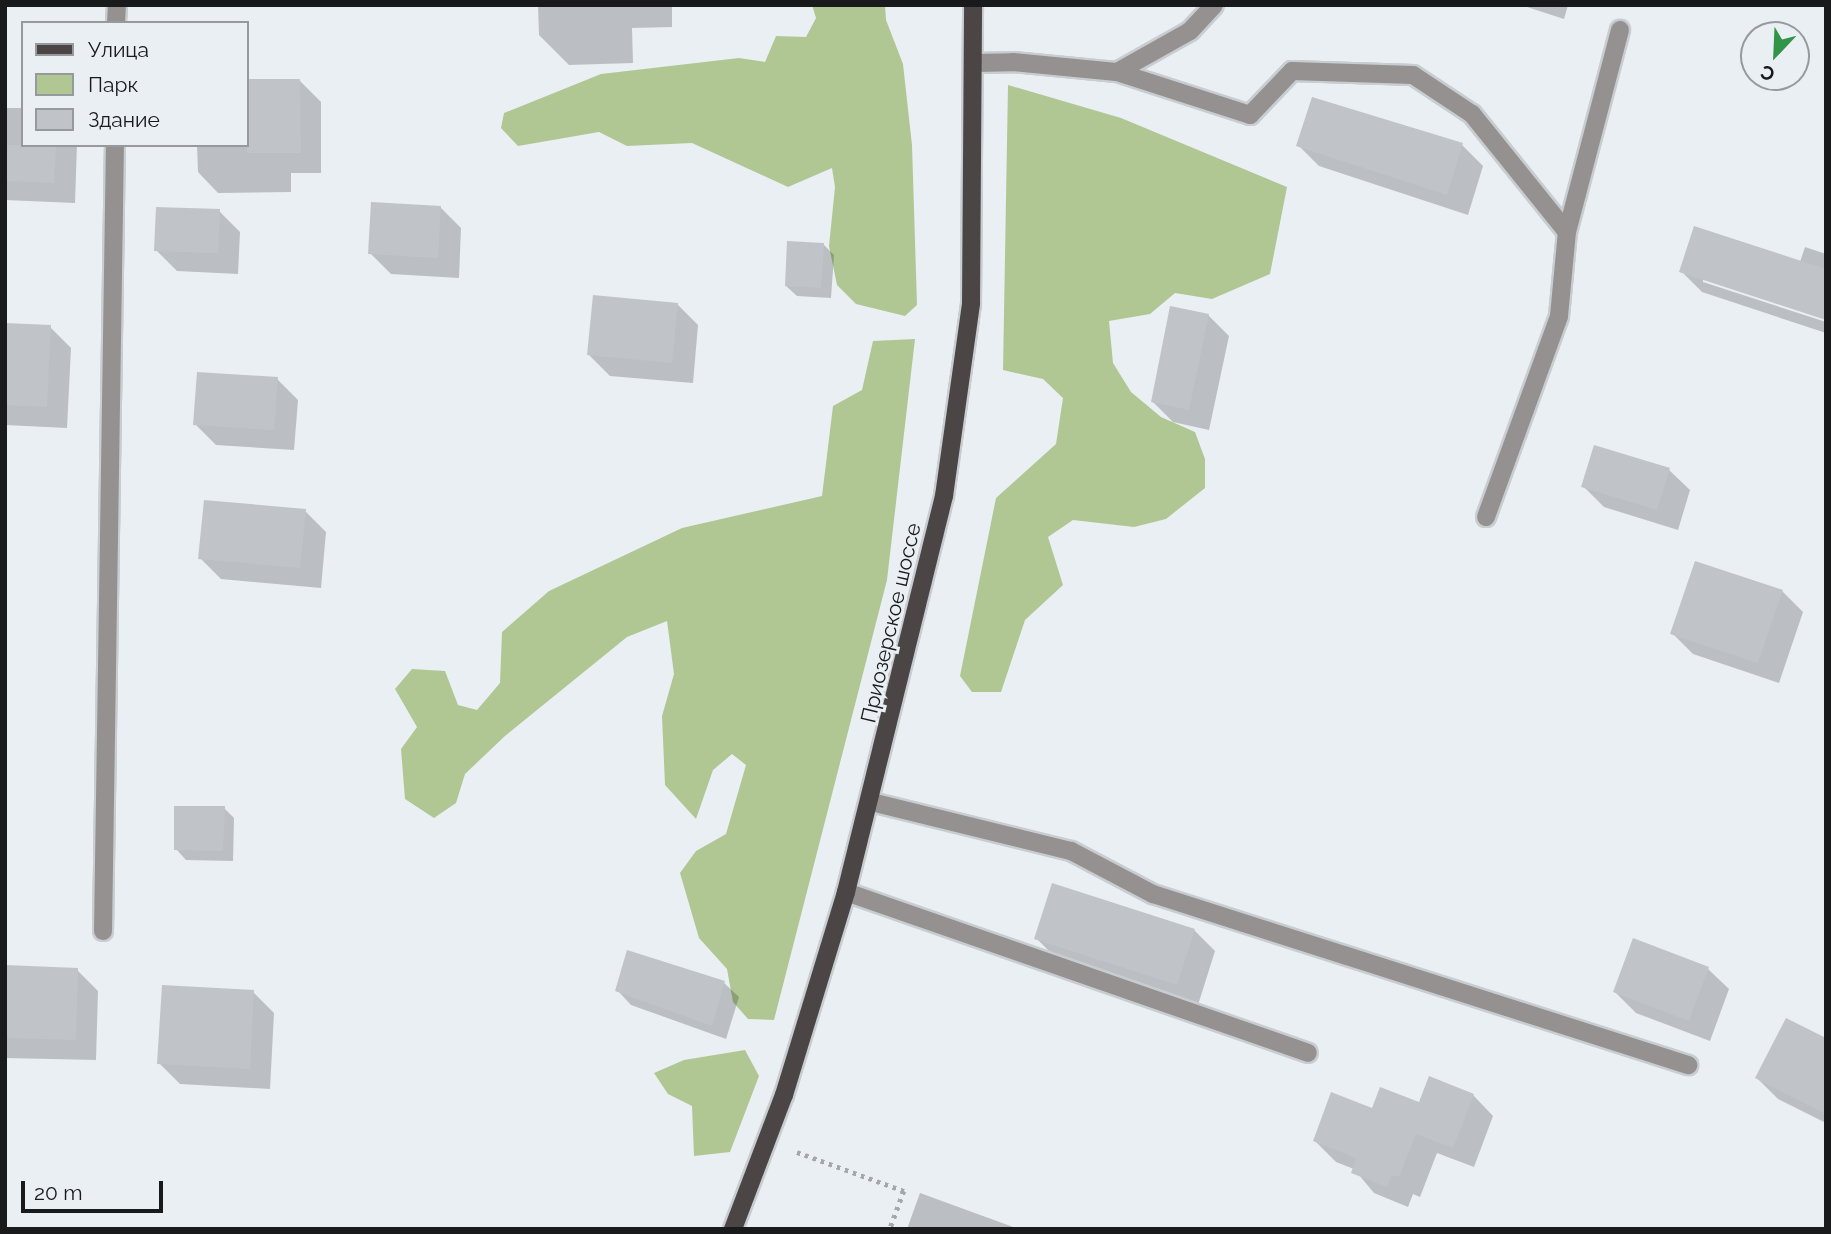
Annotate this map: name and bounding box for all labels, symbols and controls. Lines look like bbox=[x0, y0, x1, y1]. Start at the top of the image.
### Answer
legend bbox=[21, 21, 248, 147]
north arrow bbox=[1740, 21, 1810, 91]
text: Улица bbox=[88, 37, 149, 62]
text: С bbox=[1757, 61, 1778, 86]
text: Парк bbox=[88, 72, 138, 97]
text: Здание bbox=[88, 107, 160, 132]
street label: Приозерское шоссе bbox=[856, 521, 926, 725]
scale bar bbox=[24, 1168, 166, 1212]
text: 20 m bbox=[34, 1180, 82, 1205]

